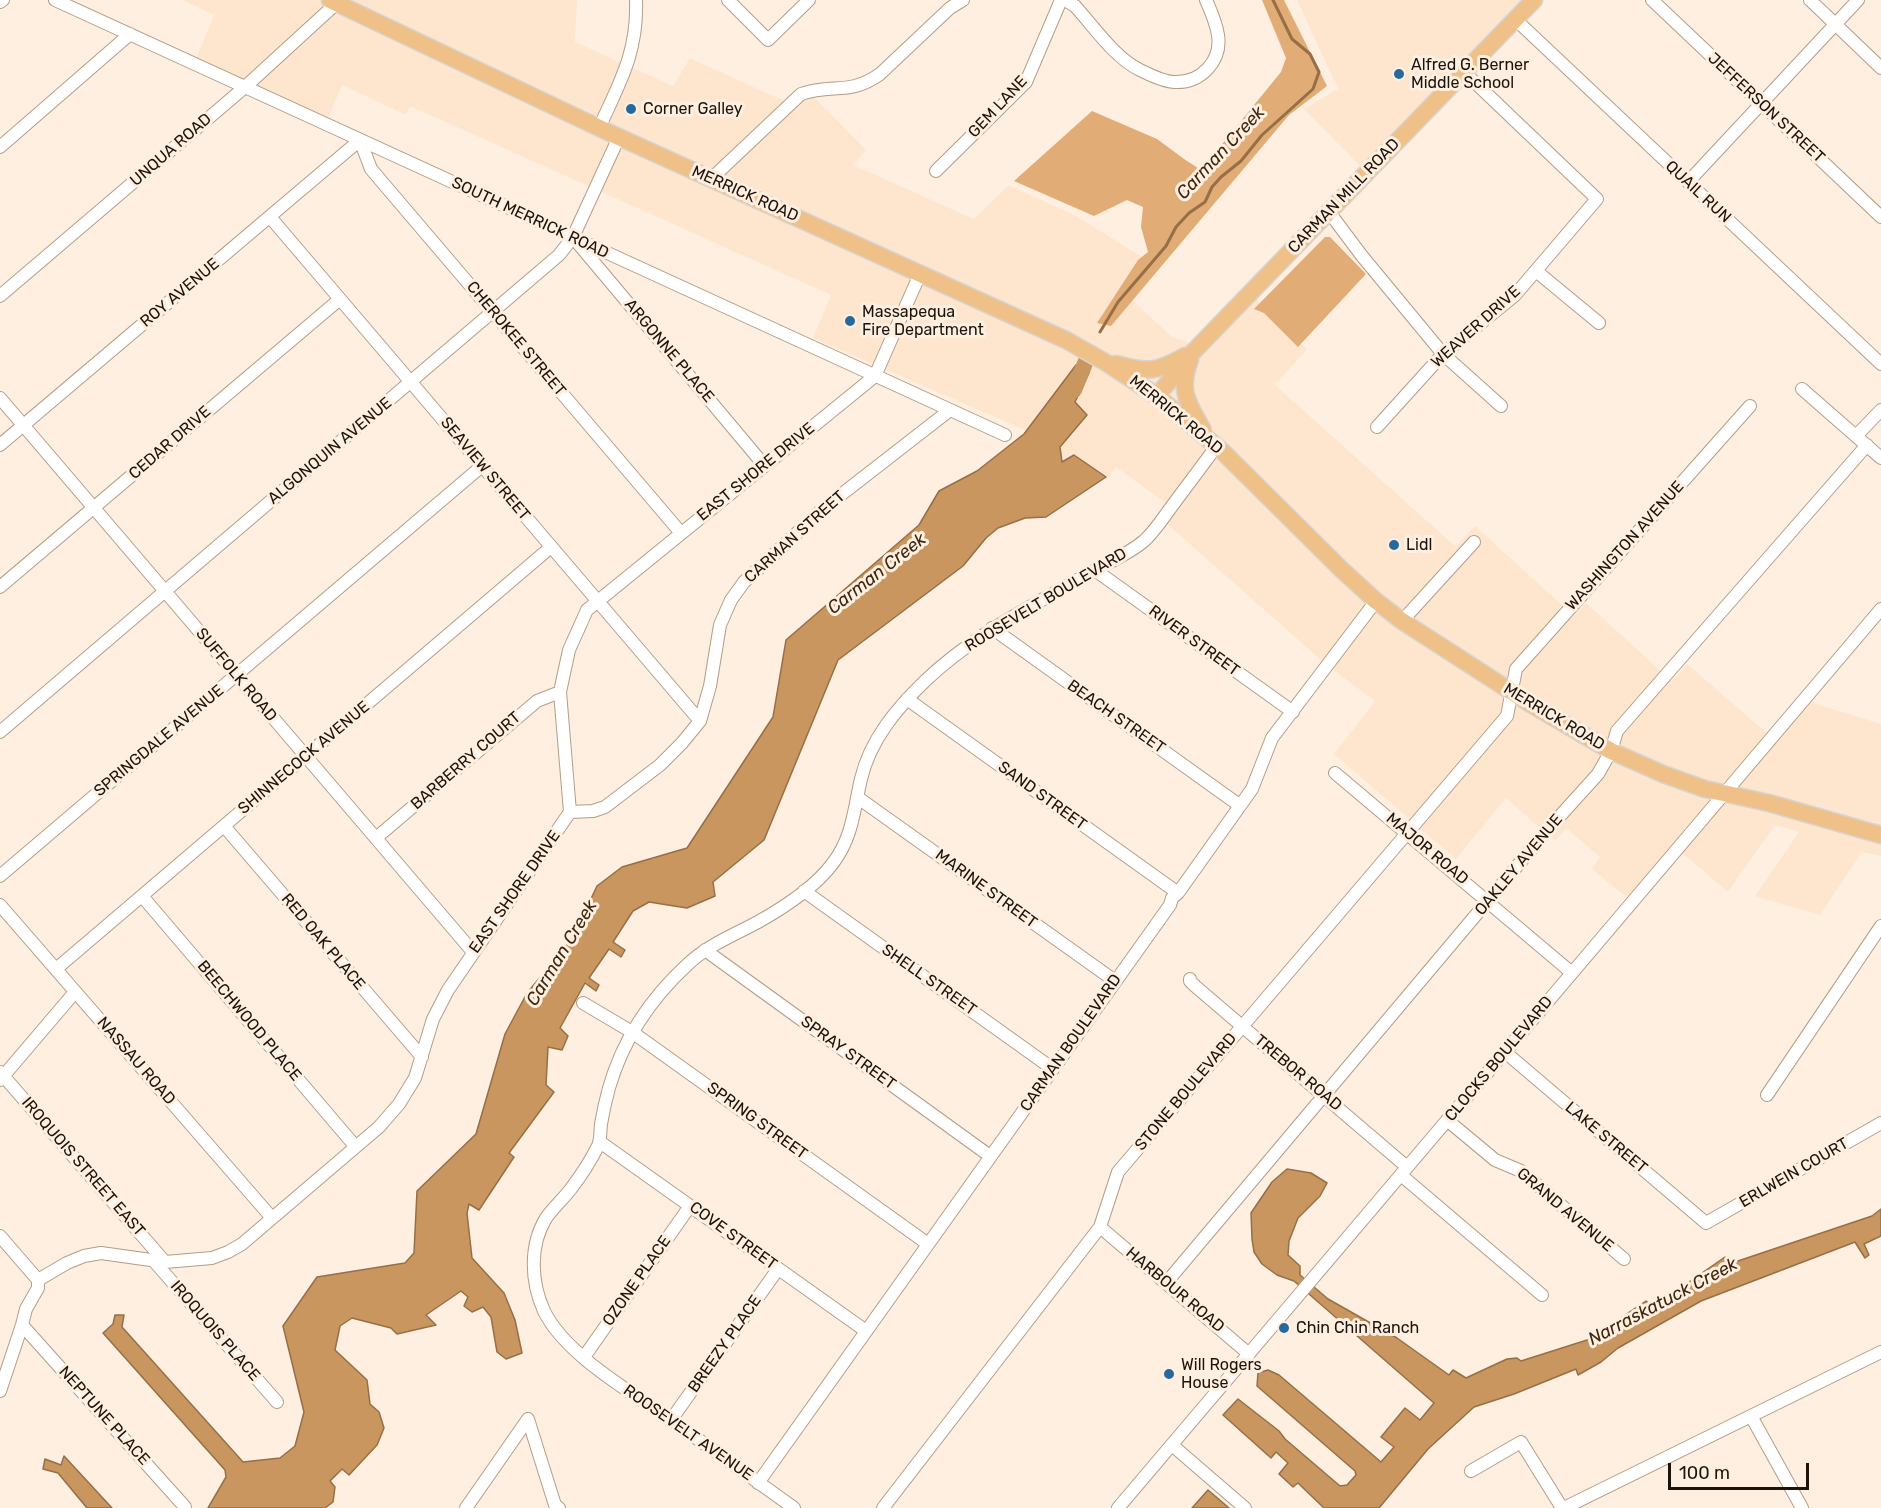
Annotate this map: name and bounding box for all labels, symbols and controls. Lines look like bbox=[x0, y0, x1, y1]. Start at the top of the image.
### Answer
street label: JEFFERSON STREET bbox=[1704, 49, 1828, 167]
place label: Alfred G. Berner Middle School bbox=[1411, 55, 1529, 93]
marker: Alfred G. Berner Middle School bbox=[1392, 67, 1406, 81]
street label: GEM LANE bbox=[964, 72, 1032, 142]
place label: Corner Galley bbox=[643, 99, 743, 119]
marker: Corner Galley bbox=[624, 102, 638, 116]
water label: Carman Creek bbox=[1172, 102, 1270, 204]
street label: UNQUA ROAD bbox=[126, 109, 216, 191]
street label: CARMAN MILL ROAD bbox=[1284, 135, 1404, 257]
street label: QUAIL RUN bbox=[1661, 157, 1735, 227]
street label: MERRICK ROAD bbox=[689, 162, 801, 226]
street label: SOUTH MERRICK ROAD bbox=[448, 173, 612, 263]
street label: ROY AVENUE bbox=[137, 254, 223, 332]
street label: CHEROKEE STREET bbox=[462, 278, 570, 400]
street label: WEAVER DRIVE bbox=[1428, 282, 1524, 372]
street label: ARGONNE PLACE bbox=[620, 295, 718, 407]
place label: Massapequa Fire Department bbox=[862, 302, 984, 340]
marker: Massapequa Fire Department bbox=[843, 314, 857, 328]
street label: MERRICK ROAD bbox=[1125, 371, 1227, 459]
street label: ALGONQUIN AVENUE bbox=[264, 394, 396, 508]
street label: CEDAR DRIVE bbox=[125, 402, 215, 484]
street label: SEAVIEW STREET bbox=[436, 413, 534, 525]
street label: EAST SHORE DRIVE bbox=[693, 419, 819, 525]
street label: WASHINGTON AVENUE bbox=[1562, 477, 1688, 615]
street label: CARMAN STREET bbox=[741, 487, 849, 587]
water label: Carman Creek bbox=[823, 529, 931, 619]
place label: Lidl bbox=[1406, 535, 1432, 555]
marker: Lidl bbox=[1387, 538, 1401, 552]
street label: ROOSEVELT BOULEVARD bbox=[962, 544, 1130, 656]
street label: RIVER STREET bbox=[1145, 602, 1243, 680]
street label: SUFFOLK ROAD bbox=[191, 624, 281, 726]
street label: BEACH STREET bbox=[1063, 676, 1169, 758]
street label: MERRICK ROAD bbox=[1500, 679, 1608, 755]
street label: SPRINGDALE AVENUE bbox=[90, 681, 228, 801]
street label: SHINNECOCK AVENUE bbox=[234, 697, 374, 819]
street label: BARBERRY COURT bbox=[407, 708, 525, 814]
street label: SAND STREET bbox=[994, 757, 1090, 835]
street label: MAJOR ROAD bbox=[1382, 809, 1472, 889]
street label: OAKLEY AVENUE bbox=[1471, 811, 1567, 919]
street label: EAST SHORE DRIVE bbox=[465, 827, 565, 957]
street label: MARINE STREET bbox=[931, 846, 1041, 932]
street label: RED OAK PLACE bbox=[277, 890, 369, 994]
water label: Carman Creek bbox=[522, 896, 602, 1010]
street label: SHELL STREET bbox=[878, 940, 980, 1020]
street label: BEECHWOOD PLACE bbox=[193, 957, 305, 1085]
street label: CARMAN BOULEVARD bbox=[1016, 971, 1126, 1115]
street label: CLOCKS BOULEVARD bbox=[1441, 993, 1557, 1125]
street label: SPRAY STREET bbox=[797, 1012, 899, 1094]
street label: NASSAU ROAD bbox=[93, 1013, 179, 1109]
street label: STONE BOULEVARD bbox=[1131, 1029, 1241, 1155]
street label: TREBOR ROAD bbox=[1250, 1031, 1346, 1115]
street label: SPRING STREET bbox=[703, 1078, 811, 1164]
street label: IROQUOIS STREET EAST bbox=[17, 1093, 149, 1241]
street label: LAKE STREET bbox=[1561, 1098, 1651, 1178]
street label: ERLWEIN COURT bbox=[1736, 1134, 1852, 1212]
street label: GRAND AVENUE bbox=[1513, 1164, 1617, 1256]
street label: COVE STREET bbox=[685, 1198, 781, 1274]
street label: OZONE PLACE bbox=[599, 1232, 675, 1330]
street label: HARBOUR ROAD bbox=[1122, 1243, 1228, 1337]
water label: Narraskatuck Creek bbox=[1585, 1254, 1741, 1350]
street label: IROQUOIS PLACE bbox=[166, 1277, 264, 1385]
street label: BREEZY PLACE bbox=[684, 1292, 766, 1396]
place label: Chin Chin Ranch bbox=[1296, 1318, 1419, 1338]
marker: Chin Chin Ranch bbox=[1277, 1321, 1291, 1335]
place label: Will Rogers House bbox=[1181, 1355, 1262, 1393]
street label: NEPTUNE PLACE bbox=[55, 1363, 153, 1469]
marker: Will Rogers House bbox=[1162, 1367, 1176, 1381]
street label: ROOSEVELT AVENUE bbox=[619, 1381, 757, 1485]
scale bar bbox=[1671, 1451, 1812, 1489]
text: 100 m bbox=[1679, 1462, 1730, 1484]

